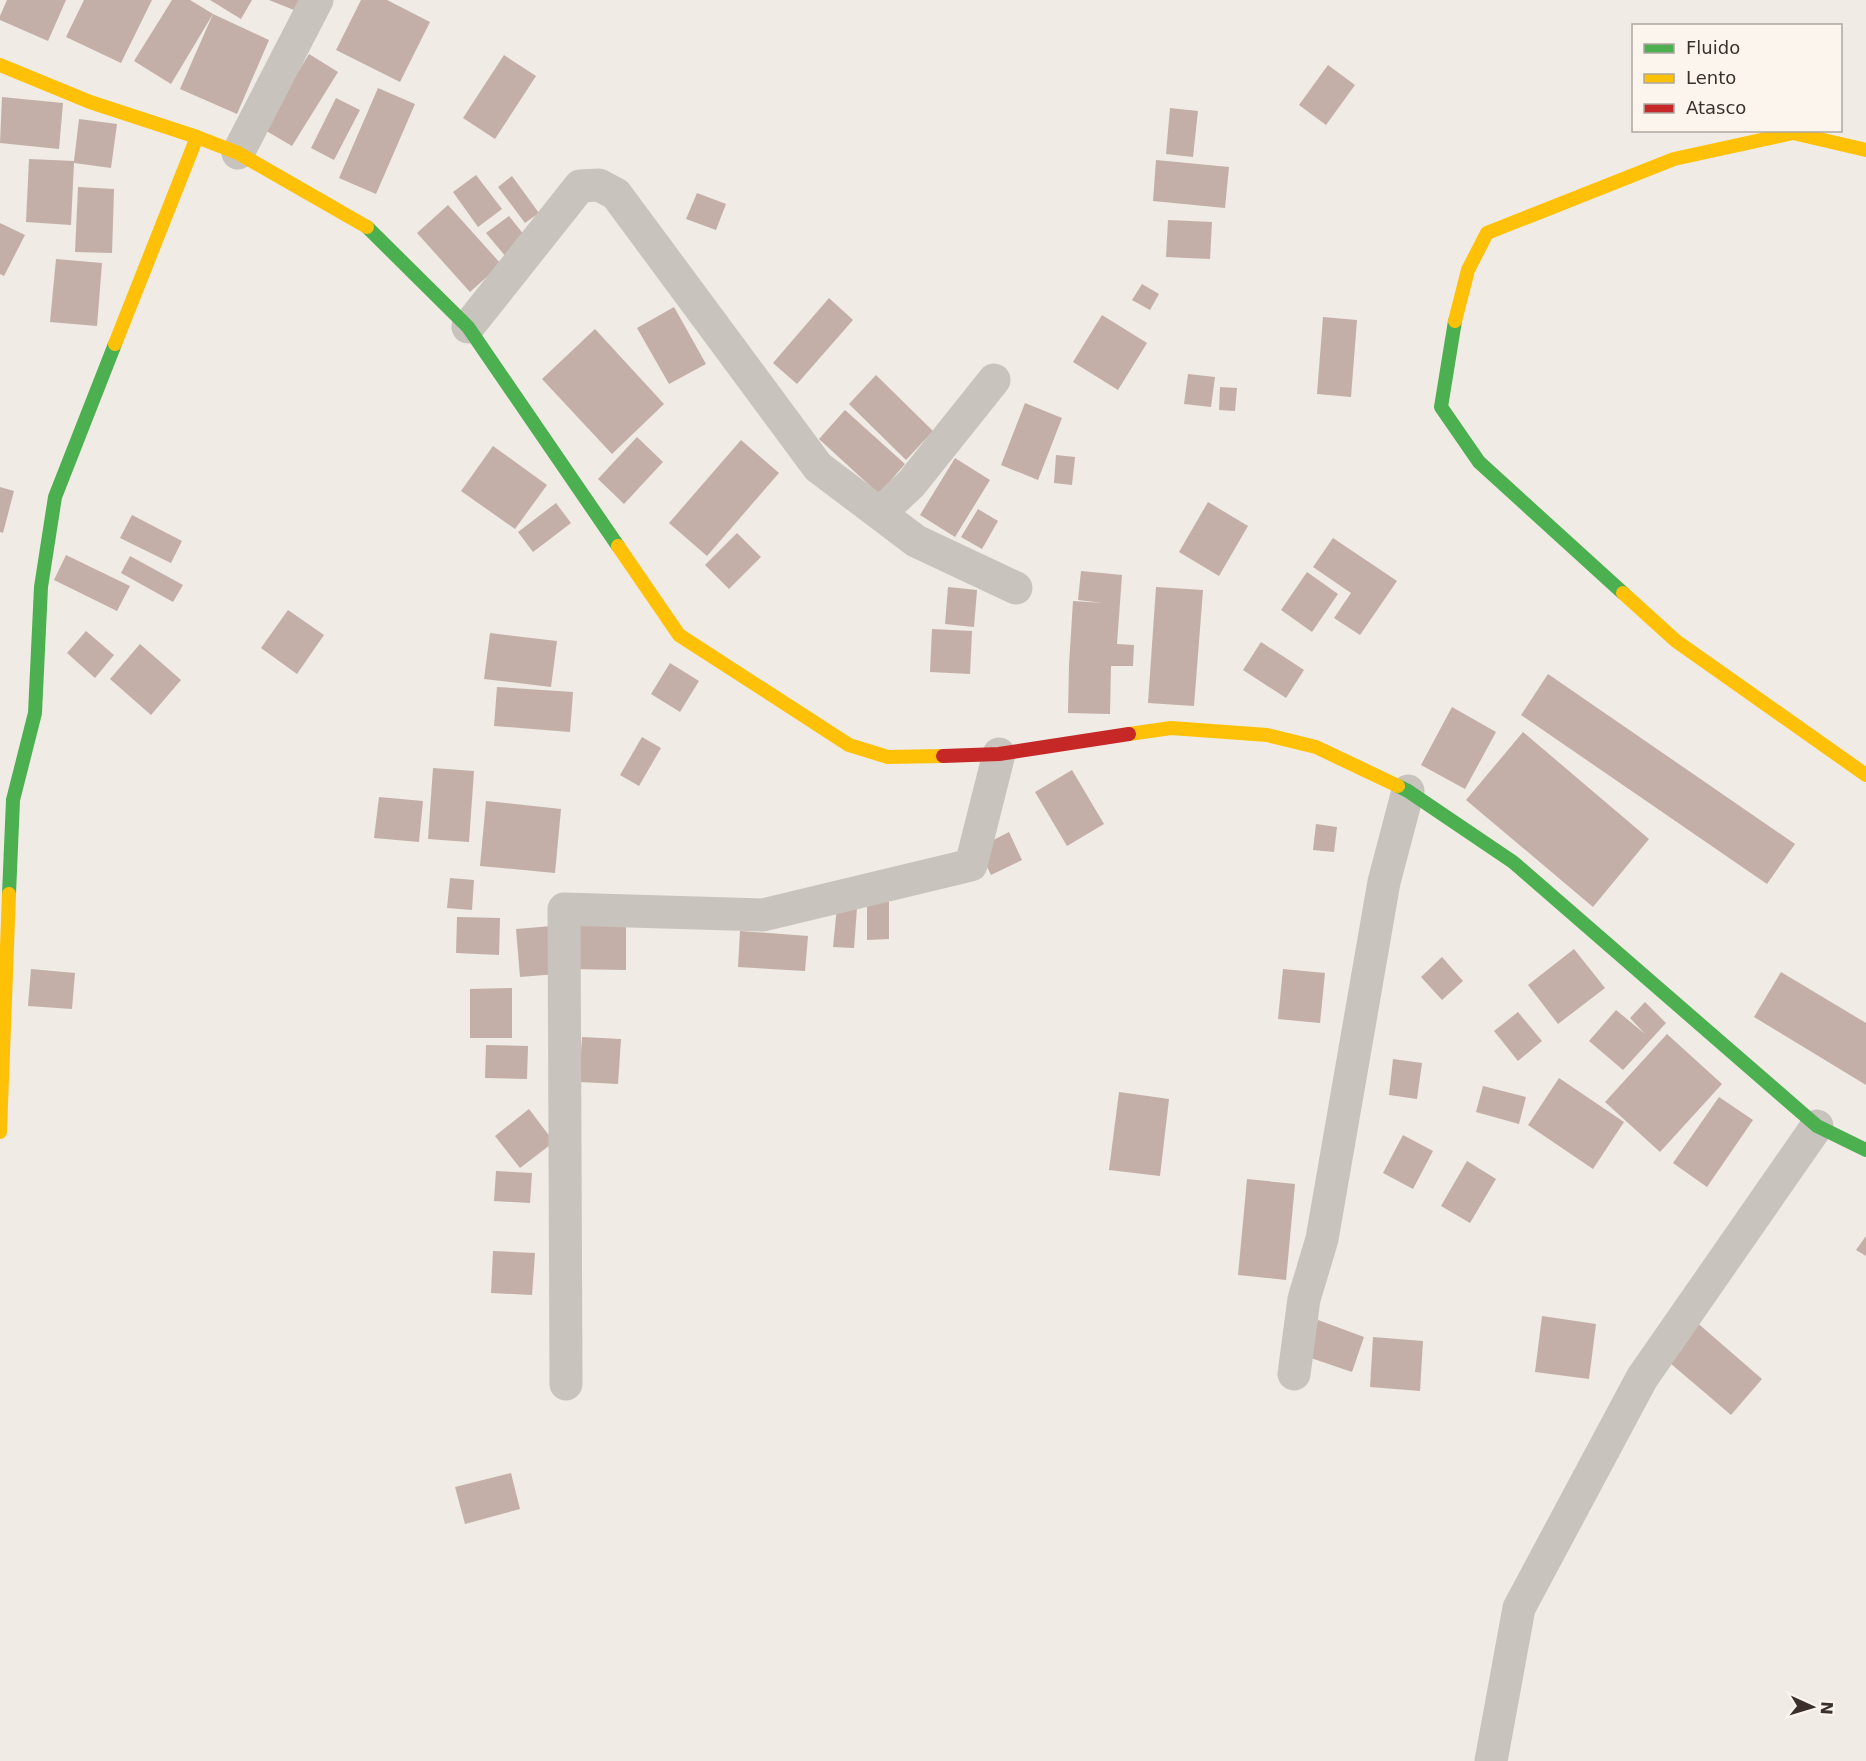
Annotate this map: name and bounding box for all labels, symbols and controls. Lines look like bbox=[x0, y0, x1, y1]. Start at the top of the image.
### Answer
legend bbox=[1632, 24, 1842, 132]
text: Fluido bbox=[1686, 37, 1740, 58]
text: Lento bbox=[1686, 67, 1736, 88]
text: Atasco bbox=[1686, 97, 1746, 118]
north arrow bbox=[1782, 1677, 1842, 1737]
text: N bbox=[1817, 1701, 1836, 1715]

